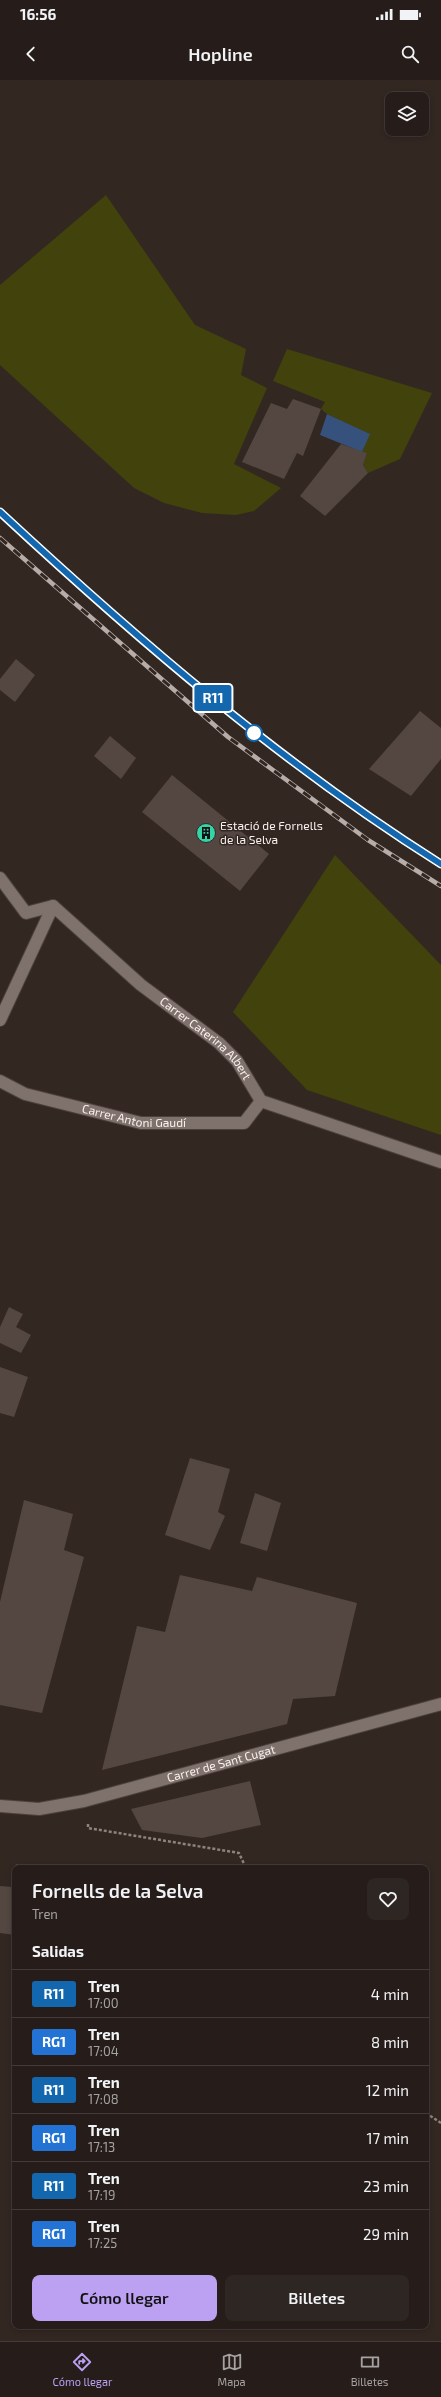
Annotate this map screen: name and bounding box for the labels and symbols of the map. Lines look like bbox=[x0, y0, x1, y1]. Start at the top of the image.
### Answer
line badge: R11 bbox=[190, 685, 236, 711]
unlabelled marker bbox=[245, 724, 263, 742]
place label: Estació de Fornells de la Selva bbox=[220, 818, 323, 846]
building icon: Estació de Fornells de la Selva bbox=[195, 822, 217, 844]
street label: Carrer Caterina Albert bbox=[157, 993, 255, 1082]
street label: Carrer Antoni Gaudí bbox=[81, 1101, 187, 1129]
street label: Carrer de Sant Cugat bbox=[165, 1741, 277, 1784]

